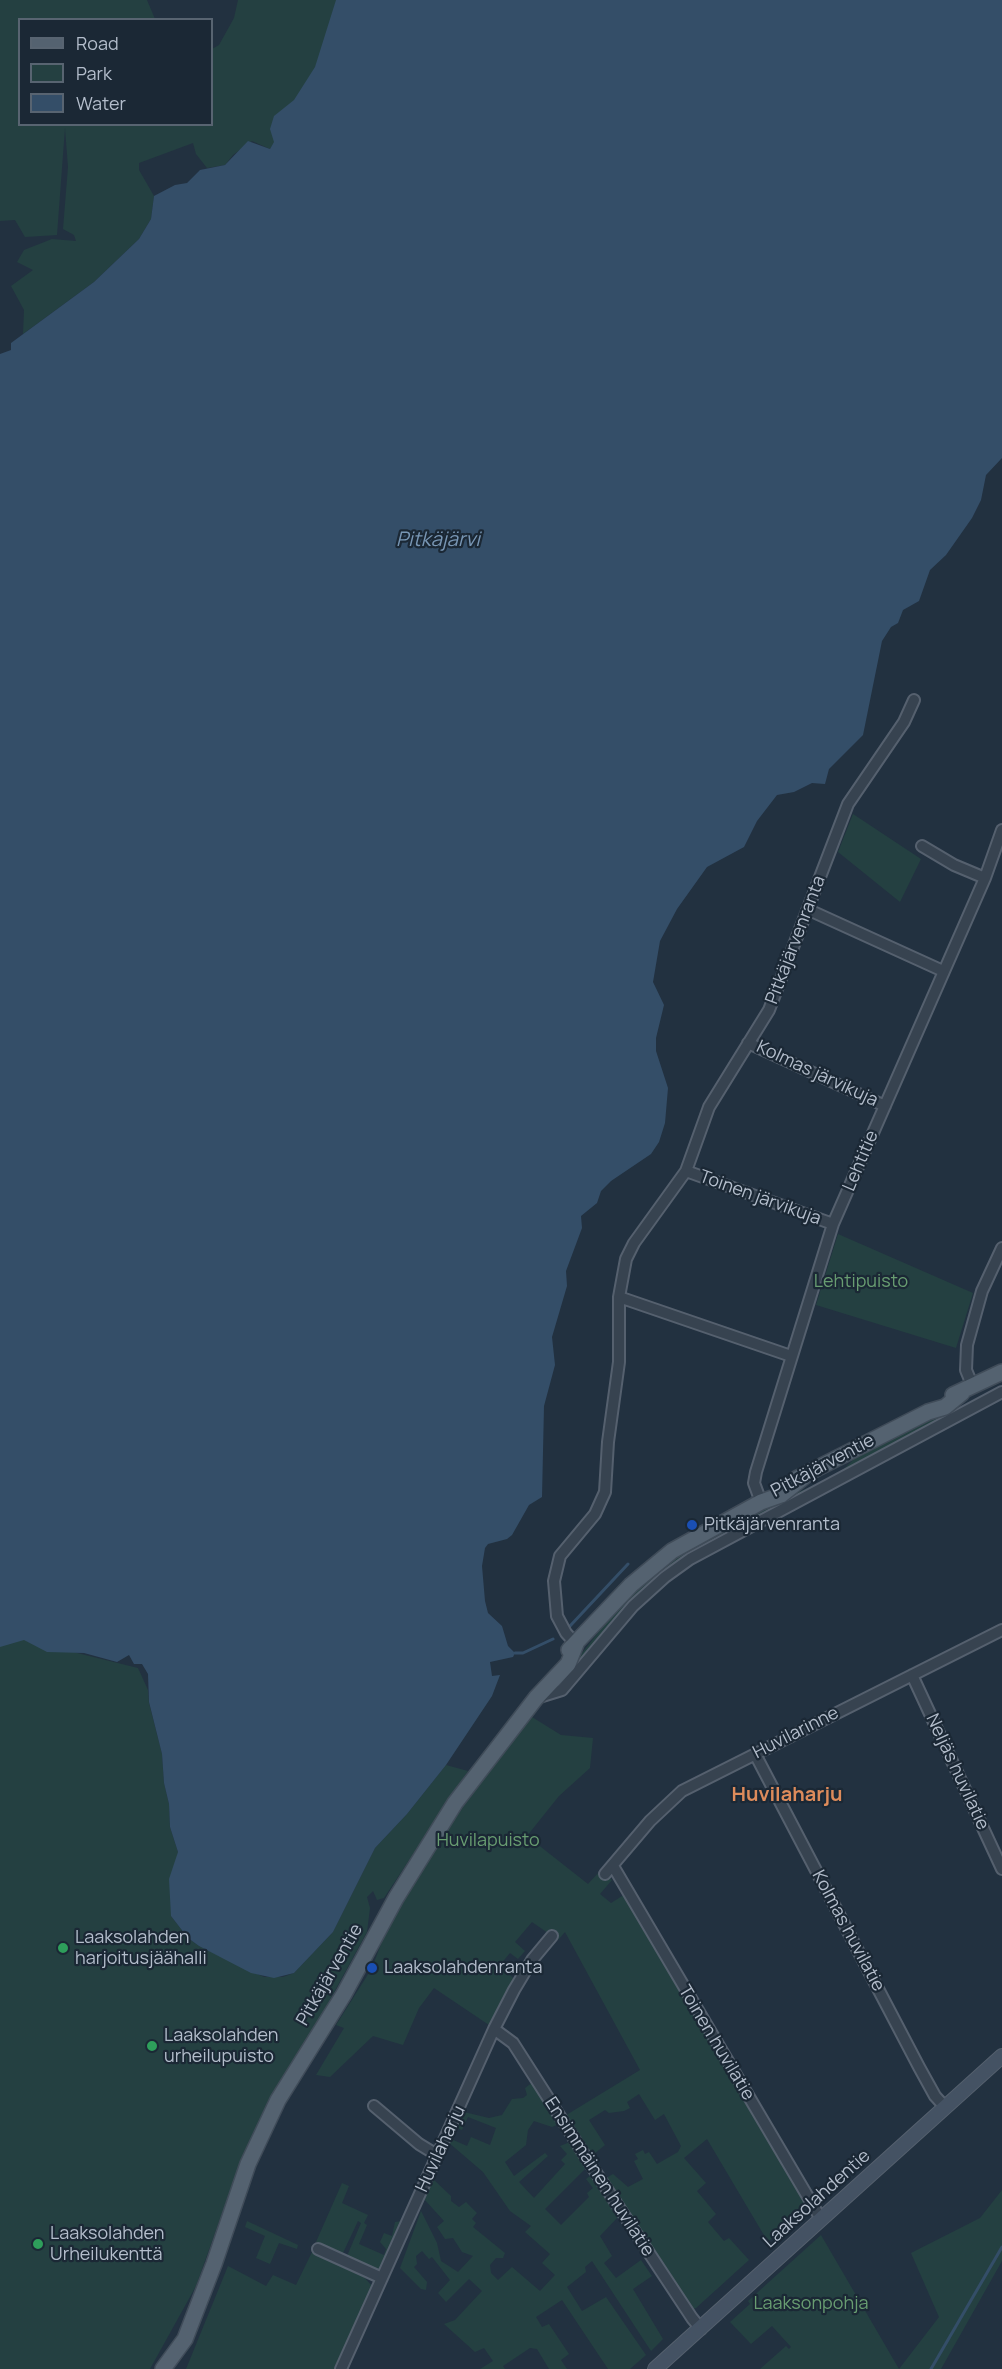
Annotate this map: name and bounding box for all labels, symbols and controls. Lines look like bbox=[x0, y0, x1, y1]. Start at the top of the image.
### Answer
legend bbox=[18, 18, 213, 126]
text: Road bbox=[76, 31, 119, 55]
text: Park bbox=[76, 61, 112, 85]
text: Water bbox=[76, 91, 126, 115]
water label: Pitkäjärvi bbox=[396, 528, 480, 552]
street label: Pitkäjärvenranta bbox=[762, 873, 830, 1007]
street label: Kolmas järvikuja bbox=[753, 1036, 881, 1112]
street label: Lehtitie bbox=[839, 1127, 883, 1195]
street label: Toinen järvikuja bbox=[696, 1166, 824, 1230]
park label: Lehtipuisto bbox=[814, 1271, 908, 1293]
street label: Pitkäjärventie bbox=[768, 1430, 878, 1502]
place label: Pitkäjärvenranta bbox=[704, 1514, 840, 1536]
marker: Pitkäjärvenranta bbox=[685, 1518, 699, 1532]
street label: Huvilarinne bbox=[750, 1702, 842, 1764]
street label: Neljäs huvilatie bbox=[921, 1711, 993, 1833]
district label: Huvilaharju bbox=[731, 1783, 843, 1807]
park label: Huvilapuisto bbox=[436, 1830, 540, 1852]
street label: Kolmas huvilatie bbox=[807, 1867, 889, 1995]
street label: Pitkäjärventie bbox=[292, 1920, 368, 2030]
place label: Laaksolahden harjoitusjäähalli bbox=[75, 1927, 207, 1970]
marker: Laaksolahden harjoitusjäähalli bbox=[56, 1941, 70, 1955]
place label: Laaksolahdenranta bbox=[384, 1957, 543, 1979]
marker: Laaksolahdenranta bbox=[365, 1961, 379, 1975]
street label: Toinen huvilatie bbox=[673, 1982, 759, 2104]
place label: Laaksolahden urheilupuisto bbox=[164, 2025, 279, 2068]
marker: Laaksolahden urheilupuisto bbox=[145, 2039, 159, 2053]
street label: Ensimmäinen huvilatie bbox=[539, 2093, 659, 2261]
street label: Huvilaharju bbox=[412, 2102, 470, 2196]
street label: Laaksolahdentie bbox=[759, 2145, 875, 2253]
place label: Laaksolahden Urheilukenttä bbox=[50, 2223, 165, 2266]
marker: Laaksolahden Urheilukenttä bbox=[31, 2237, 45, 2251]
park label: Laaksonpohja bbox=[753, 2293, 869, 2315]

